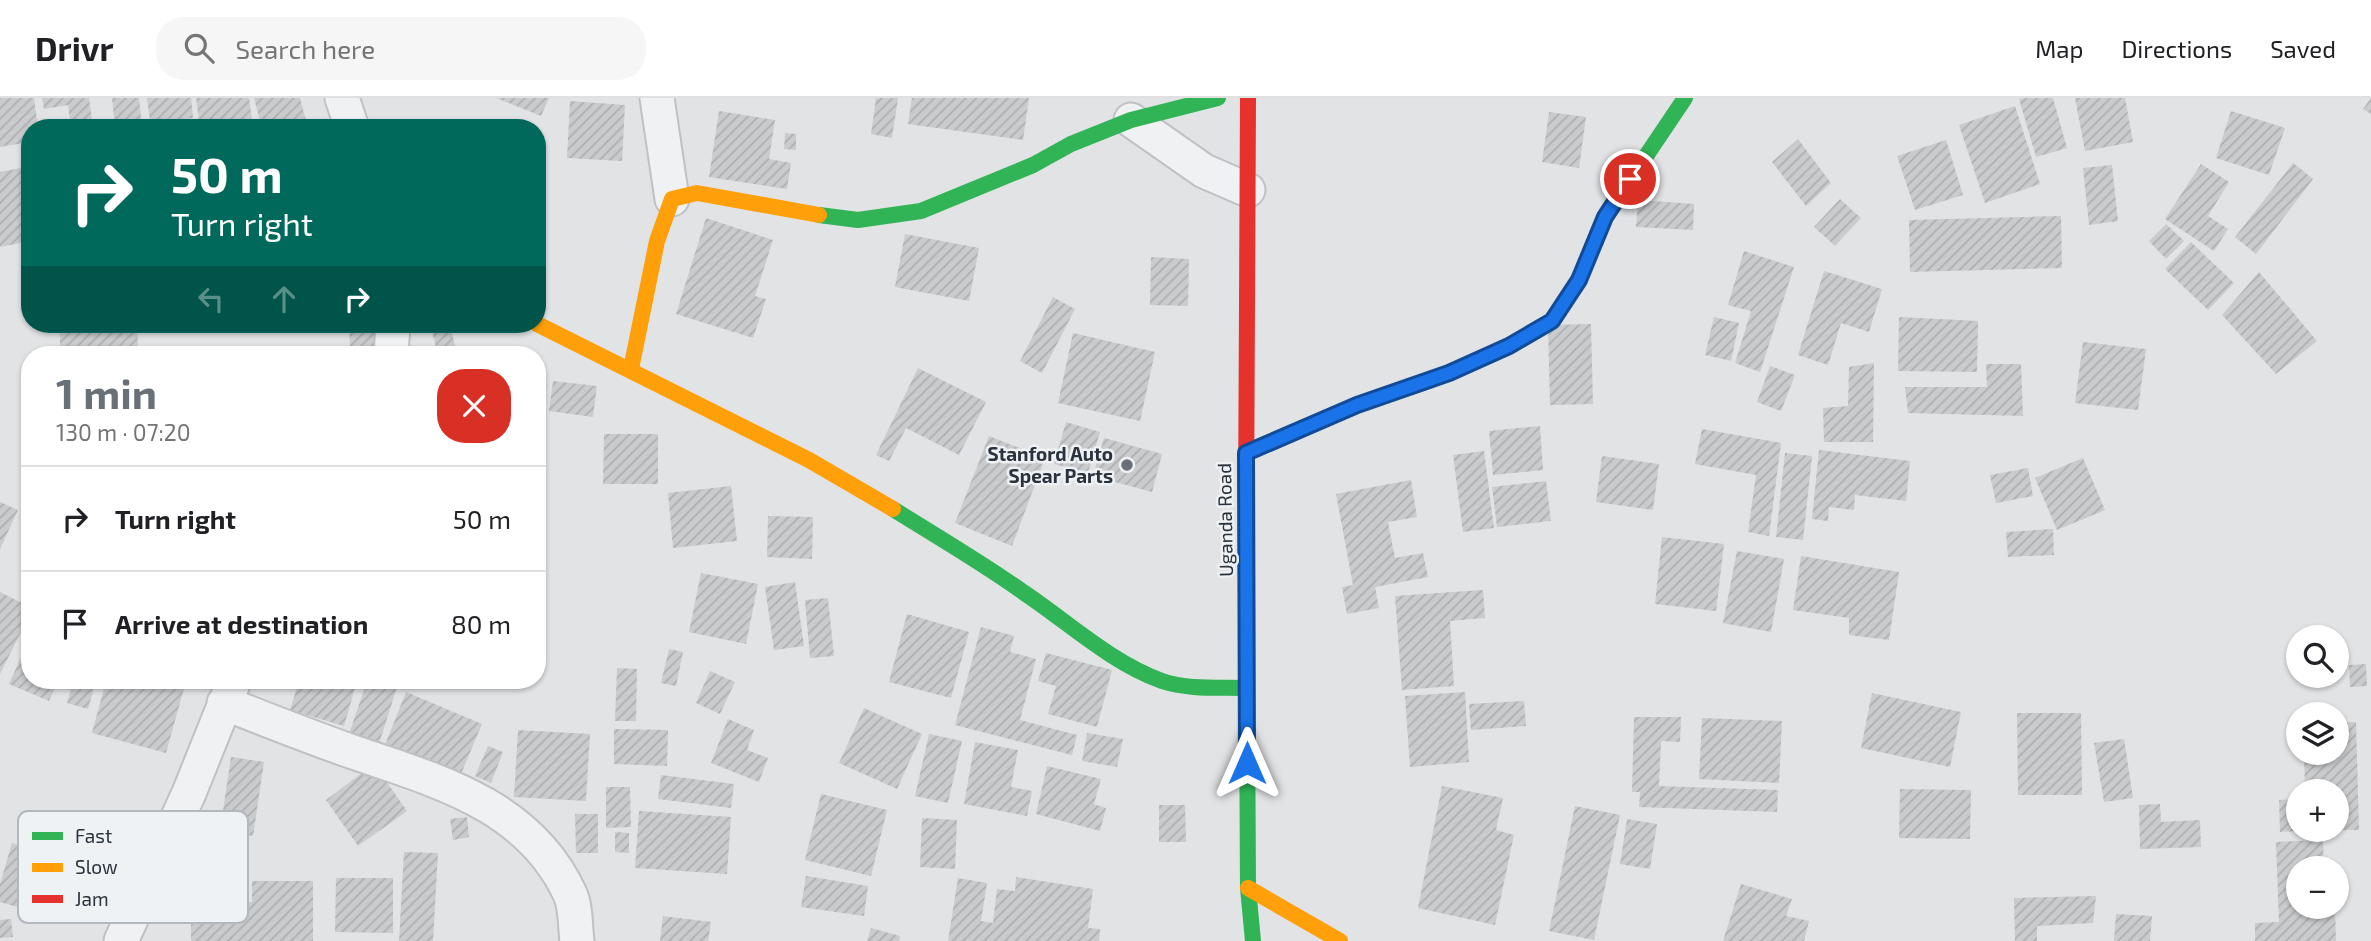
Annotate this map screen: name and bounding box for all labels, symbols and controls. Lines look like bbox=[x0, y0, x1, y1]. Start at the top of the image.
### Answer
search box bbox=[156, 17, 646, 80]
text: Drivr bbox=[35, 28, 114, 68]
icon: search bbox=[180, 29, 218, 67]
text: Search here bbox=[236, 33, 375, 64]
text: Map bbox=[2035, 34, 2083, 63]
text: Directions bbox=[2121, 34, 2232, 63]
text: Saved bbox=[2270, 34, 2336, 63]
text: 50 m bbox=[171, 144, 283, 203]
icon: right bbox=[56, 147, 147, 238]
pin bbox=[1600, 149, 1660, 209]
icon: arrive bbox=[1611, 160, 1649, 198]
text: Turn right bbox=[171, 204, 313, 242]
icon: left bbox=[192, 280, 230, 318]
icon: ahead bbox=[265, 280, 303, 318]
icon: right bbox=[338, 280, 376, 318]
text: 1 min bbox=[56, 367, 157, 417]
button: close bbox=[437, 369, 511, 443]
text: 130 m · 07:20 bbox=[56, 418, 191, 446]
place label: Stanford Auto Spear Parts bbox=[987, 442, 1113, 487]
marker: Stanford Auto Spear Parts bbox=[1119, 457, 1135, 473]
street label: Uganda Road bbox=[1212, 463, 1237, 577]
icon: right bbox=[56, 500, 94, 538]
text: Turn right bbox=[115, 503, 236, 534]
text: 50 m bbox=[453, 503, 511, 534]
icon: arrive bbox=[56, 605, 94, 643]
text: Arrive at destination bbox=[115, 608, 368, 639]
text: 80 m bbox=[451, 608, 511, 639]
map controls bbox=[2286, 625, 2349, 919]
button: search bbox=[2286, 625, 2349, 688]
button: layers bbox=[2286, 702, 2349, 765]
position arrow bbox=[1210, 726, 1284, 800]
button: + bbox=[2286, 779, 2349, 842]
legend bbox=[18, 811, 248, 923]
text: Fast bbox=[75, 824, 112, 847]
text: Slow bbox=[75, 855, 118, 878]
button: − bbox=[2286, 856, 2349, 919]
text: Jam bbox=[75, 887, 109, 910]

